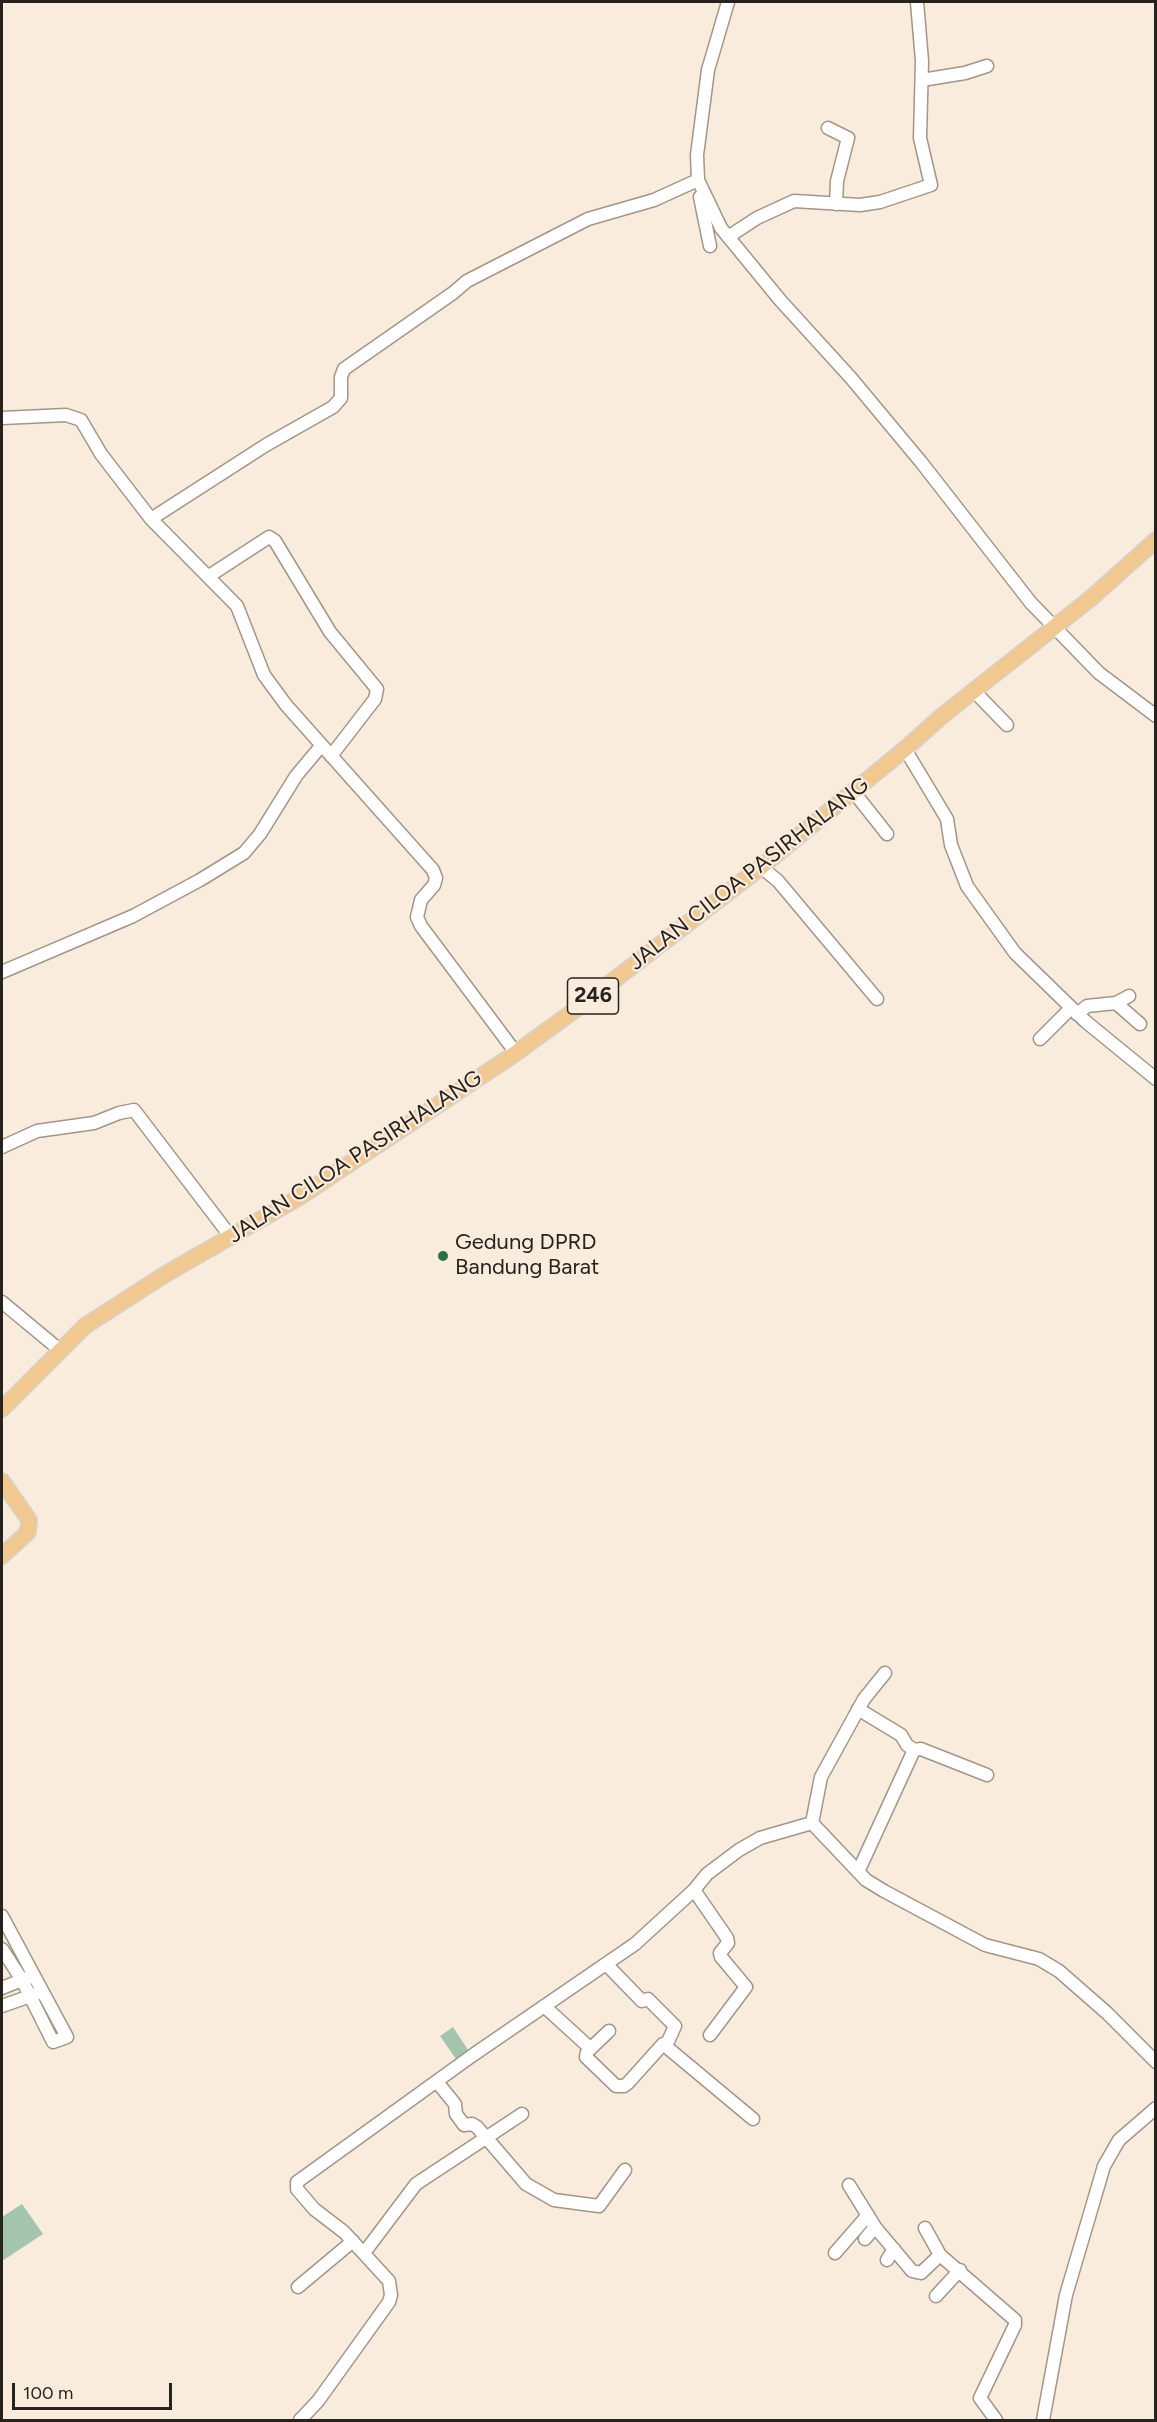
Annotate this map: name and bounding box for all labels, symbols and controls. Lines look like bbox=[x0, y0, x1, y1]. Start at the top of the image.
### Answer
street label: JALAN CILOA PASIRHALANG bbox=[624, 772, 874, 976]
road number: 246 bbox=[568, 978, 618, 1014]
street label: JALAN CILOA PASIRHALANG bbox=[223, 1065, 487, 1249]
place label: Gedung DPRD Bandung Barat bbox=[455, 1230, 599, 1282]
marker: Gedung DPRD Bandung Barat bbox=[436, 1249, 450, 1263]
scale bar bbox=[15, 2371, 176, 2409]
text: 100 m bbox=[23, 2382, 73, 2404]

